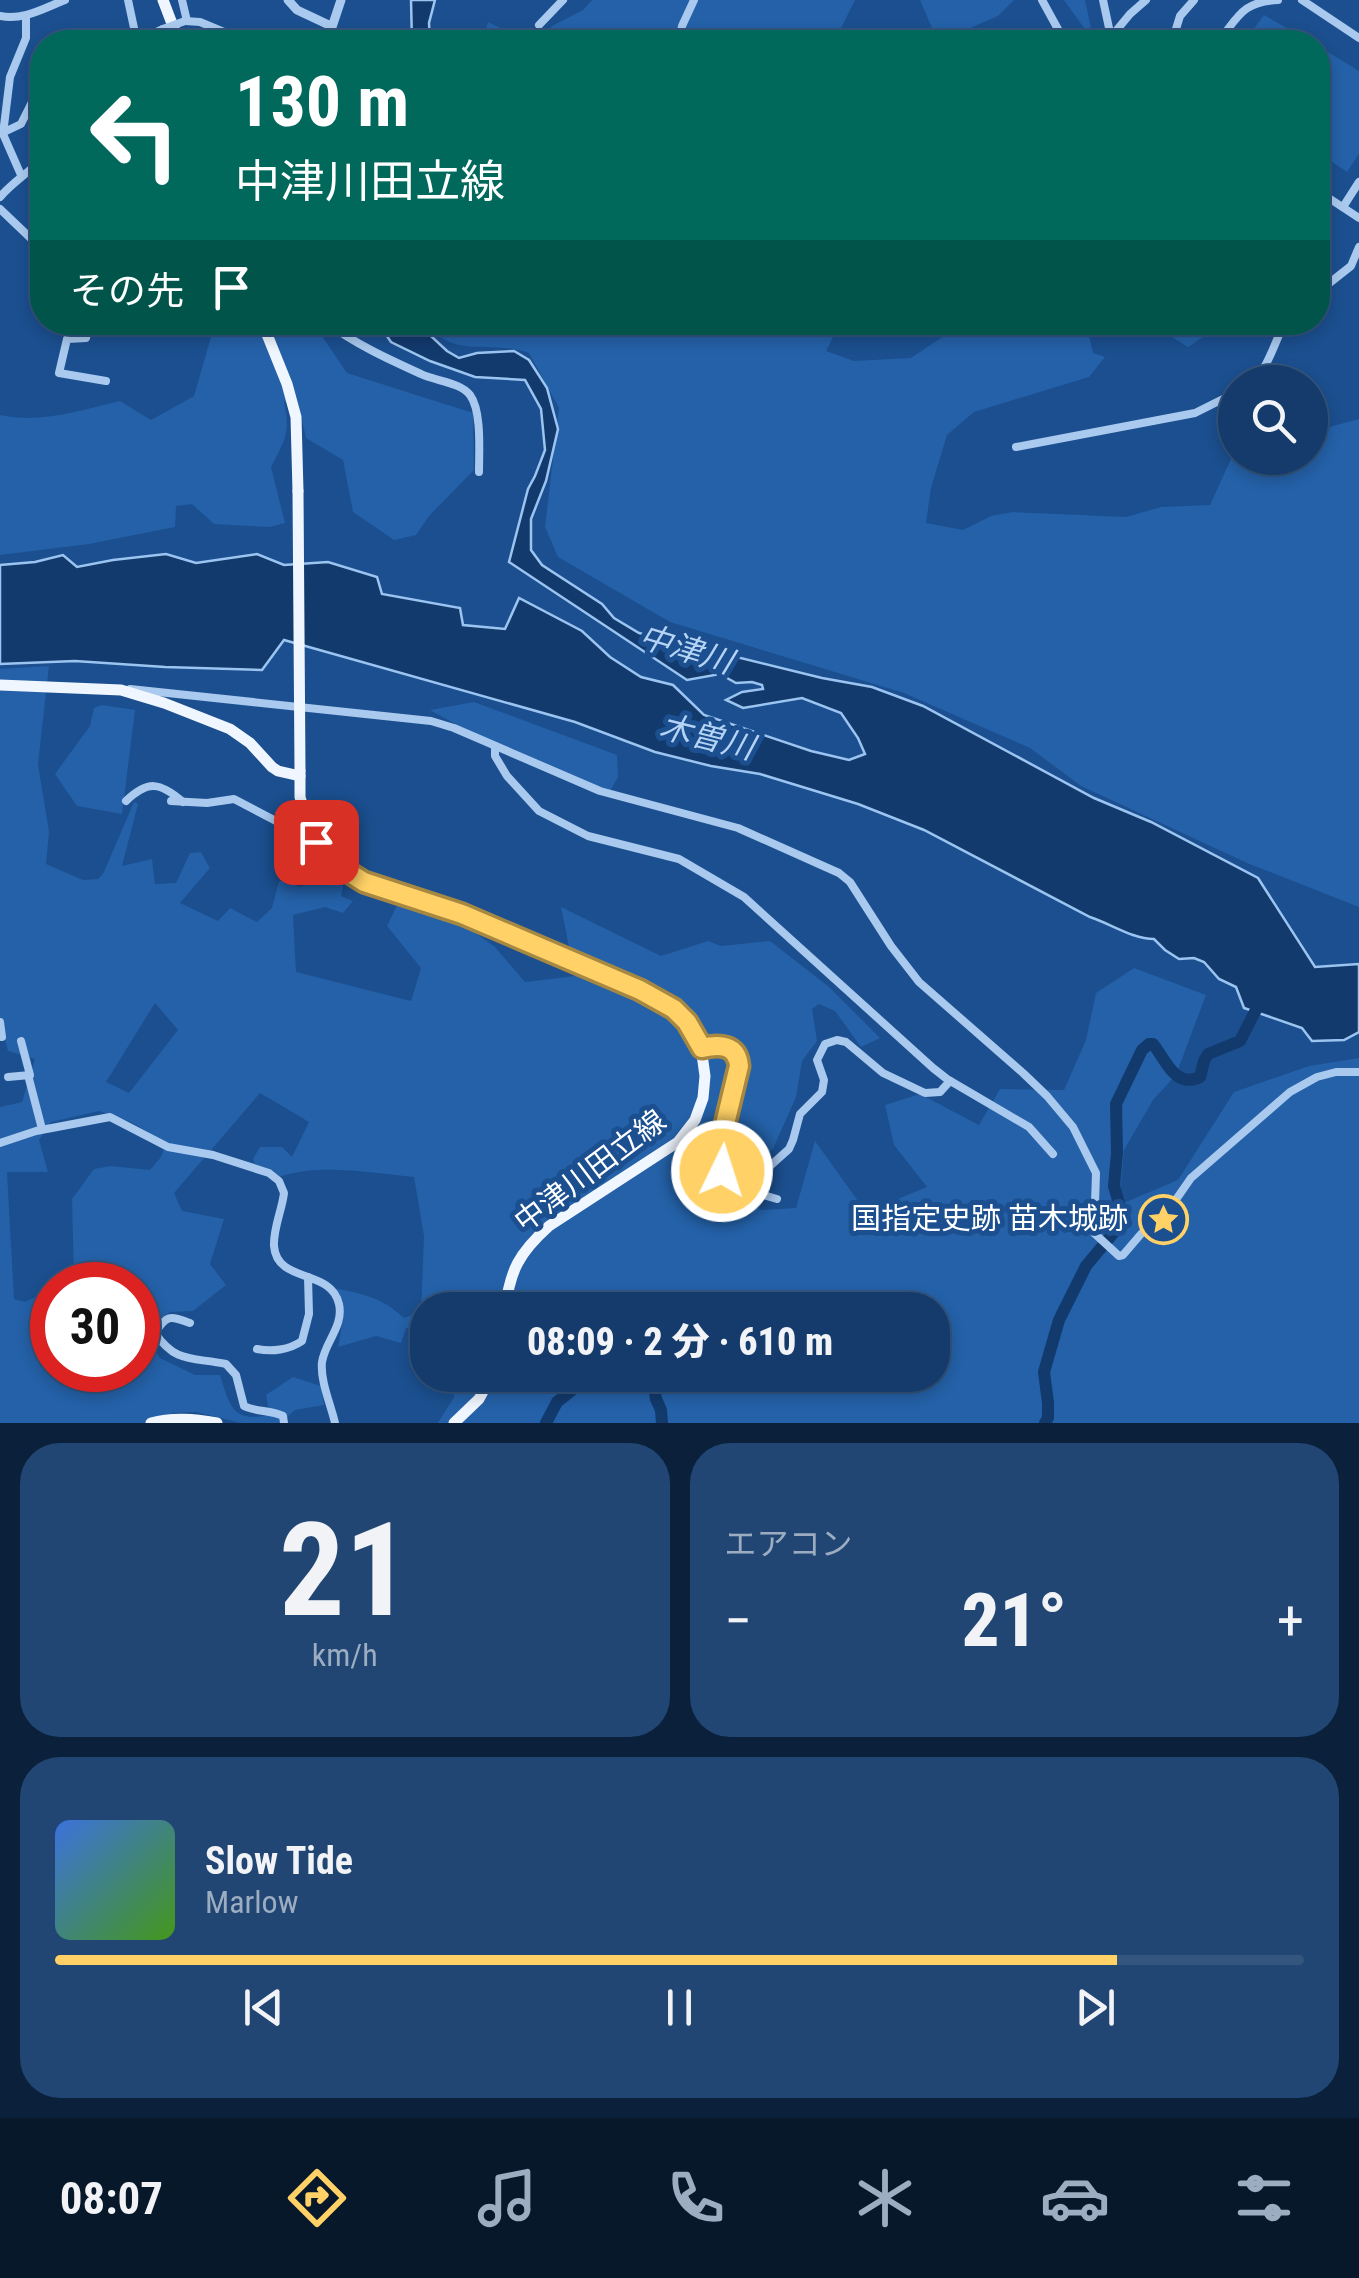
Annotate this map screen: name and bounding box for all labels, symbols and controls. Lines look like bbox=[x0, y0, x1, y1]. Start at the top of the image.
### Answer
text: 130 m bbox=[235, 61, 409, 143]
icon: left bbox=[70, 70, 200, 200]
text: 中津川田立線 bbox=[235, 155, 505, 208]
icon: arrive bbox=[204, 260, 259, 315]
text: その先 bbox=[70, 269, 184, 313]
map controls bbox=[1218, 365, 1328, 475]
button: search bbox=[1218, 365, 1328, 475]
water label: 中津川 bbox=[635, 617, 740, 682]
water label: 木曽川 bbox=[656, 707, 761, 768]
pin bbox=[274, 800, 359, 885]
icon: arrive bbox=[289, 815, 344, 870]
street label: 中津川田立線 bbox=[507, 1102, 672, 1239]
position arrow bbox=[670, 1119, 774, 1223]
place icon: 国指定史跡 苗木城跡 bbox=[1137, 1193, 1189, 1245]
place label: 国指定史跡 苗木城跡 bbox=[851, 1201, 1128, 1236]
speed limit sign: 30 bbox=[30, 1262, 160, 1392]
text: 08:09 · 2 分 · 610 m bbox=[527, 1320, 833, 1364]
text: 21 bbox=[279, 1494, 410, 1647]
text: エアコン bbox=[725, 1525, 853, 1563]
text: 21° bbox=[961, 1576, 1067, 1664]
text: − bbox=[725, 1589, 752, 1653]
text: + bbox=[1277, 1589, 1304, 1653]
text: km/h bbox=[312, 1636, 378, 1674]
text: Slow Tide bbox=[205, 1839, 353, 1883]
text: Marlow bbox=[205, 1883, 298, 1921]
icon: previous bbox=[236, 1980, 291, 2035]
icon: pause bbox=[652, 1980, 707, 2035]
icon: next bbox=[1068, 1980, 1123, 2035]
icon: directions bbox=[282, 2163, 352, 2233]
icon: music bbox=[472, 2163, 542, 2233]
icon: phone bbox=[661, 2163, 731, 2233]
icon: climate bbox=[850, 2163, 920, 2233]
icon: car bbox=[1040, 2163, 1110, 2233]
icon: filters bbox=[1229, 2163, 1299, 2233]
text: 08:07 bbox=[60, 2172, 163, 2225]

